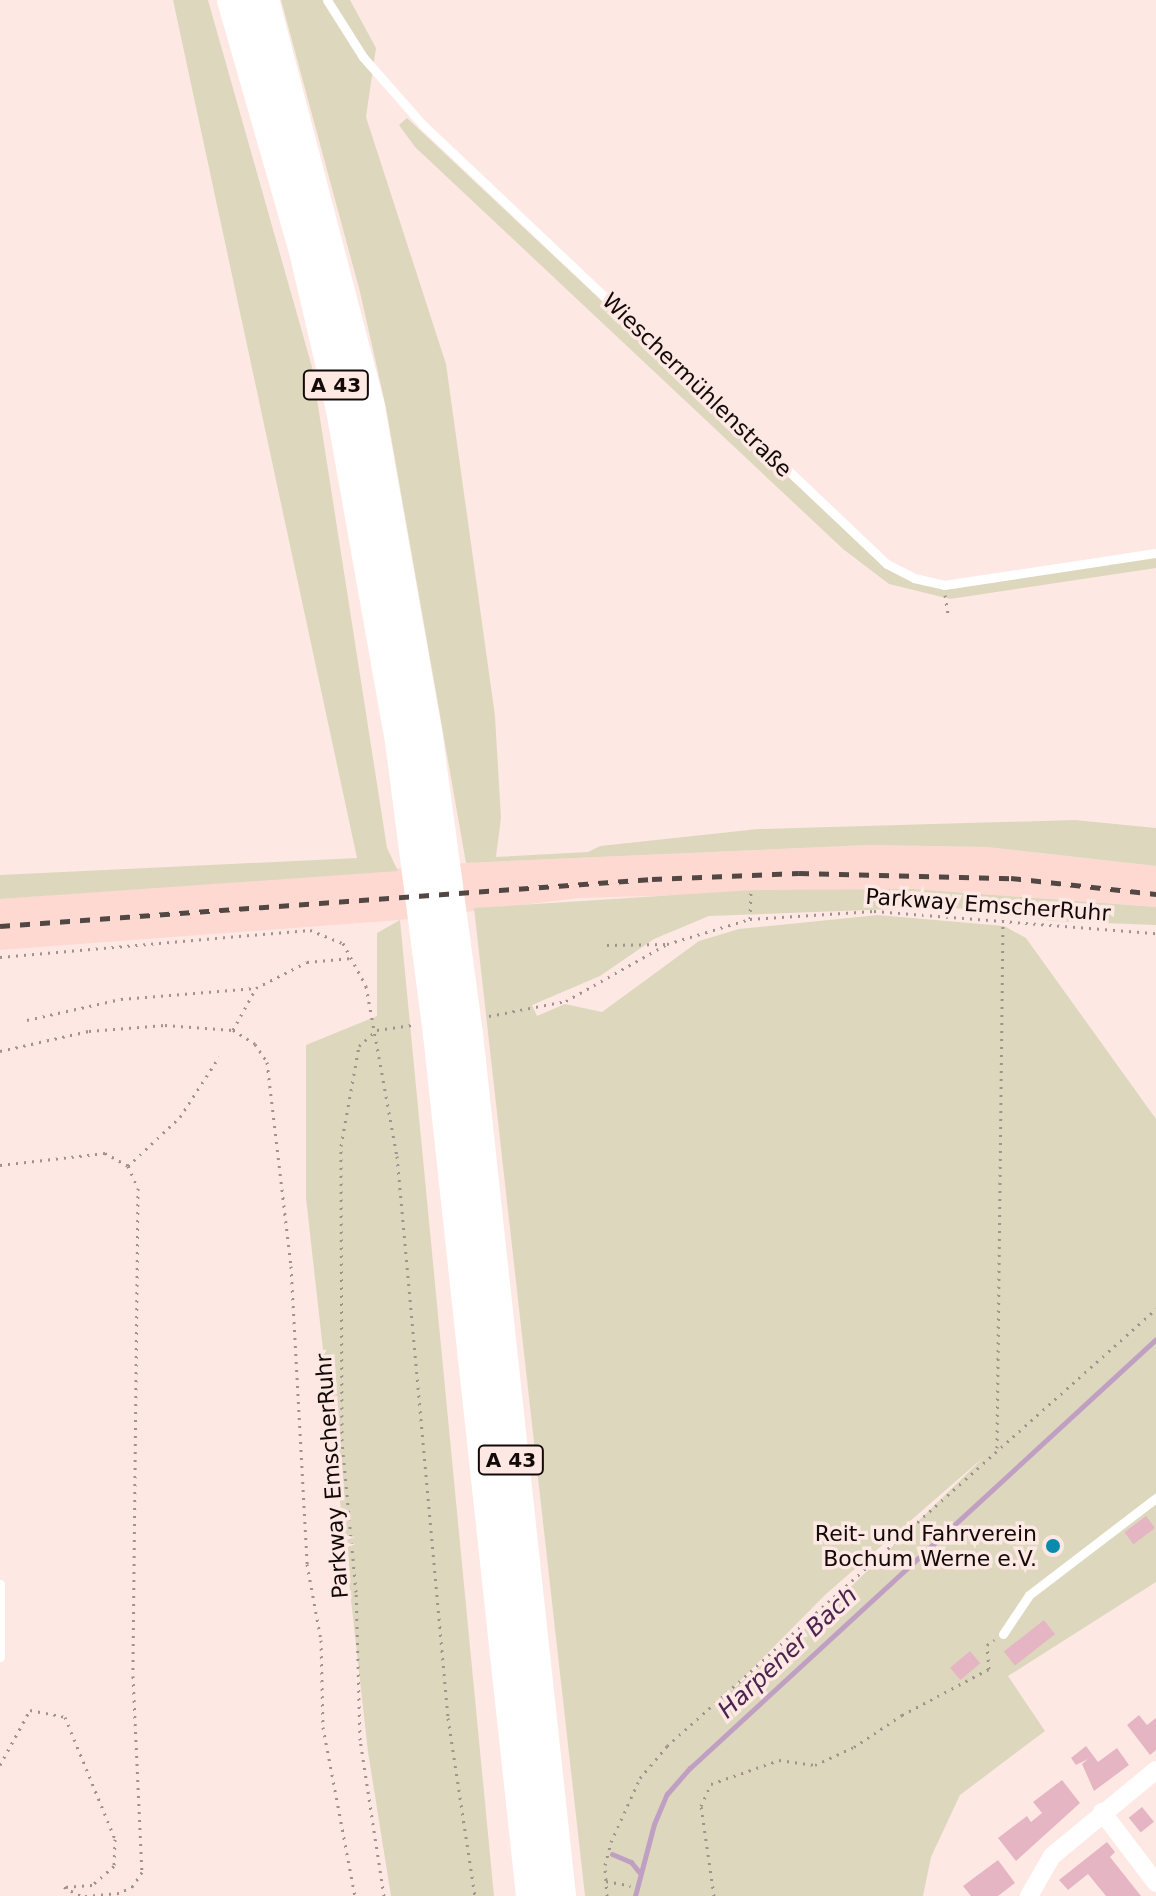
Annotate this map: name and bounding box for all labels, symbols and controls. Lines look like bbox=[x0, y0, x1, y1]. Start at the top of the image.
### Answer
street label: Wieschermühlenstraße bbox=[597, 287, 797, 483]
road number: A 43 bbox=[302, 369, 370, 401]
street label: Parkway EmscherRuhr bbox=[865, 883, 1111, 927]
street label: Parkway EmscherRuhr bbox=[310, 1353, 354, 1599]
road number: A 43 bbox=[477, 1444, 545, 1476]
place label: Reit- und Fahrverein Bochum Werne e.V. bbox=[815, 1520, 1037, 1572]
marker: Reit- und Fahrverein Bochum Werne e.V. bbox=[1044, 1537, 1062, 1555]
water label: Harpener Bach bbox=[712, 1581, 864, 1725]

